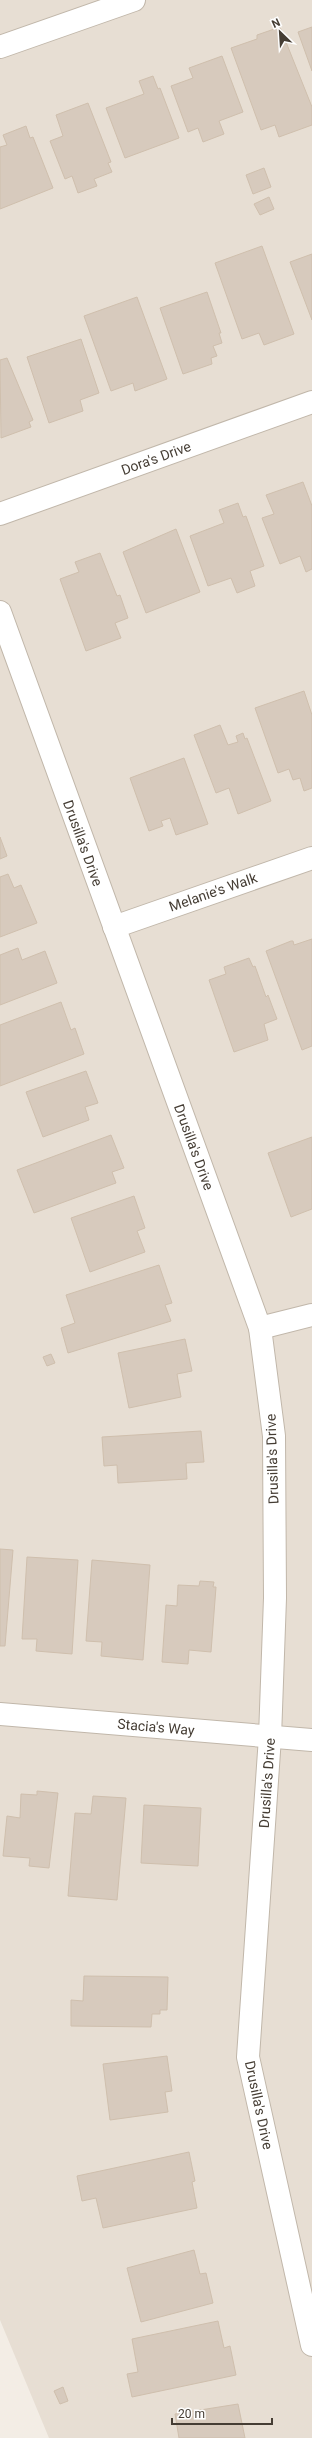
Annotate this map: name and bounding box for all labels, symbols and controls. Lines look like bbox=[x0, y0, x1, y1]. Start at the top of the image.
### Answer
north arrow bbox=[260, 12, 300, 52]
text: N bbox=[270, 16, 282, 31]
street label: Dora's Drive bbox=[119, 438, 193, 478]
street label: Drusilla's Drive bbox=[60, 798, 106, 888]
street label: Melanie's Walk bbox=[167, 869, 260, 915]
street label: Drusilla's Drive bbox=[171, 1102, 217, 1192]
street label: Drusilla's Drive bbox=[262, 1414, 282, 1504]
street label: Stacia's Way bbox=[117, 1716, 196, 1738]
street label: Drusilla's Drive bbox=[256, 1737, 278, 1829]
street label: Drusilla's Drive bbox=[242, 2059, 276, 2151]
scale bar bbox=[172, 2400, 272, 2426]
text: 20 m bbox=[178, 2407, 205, 2421]

